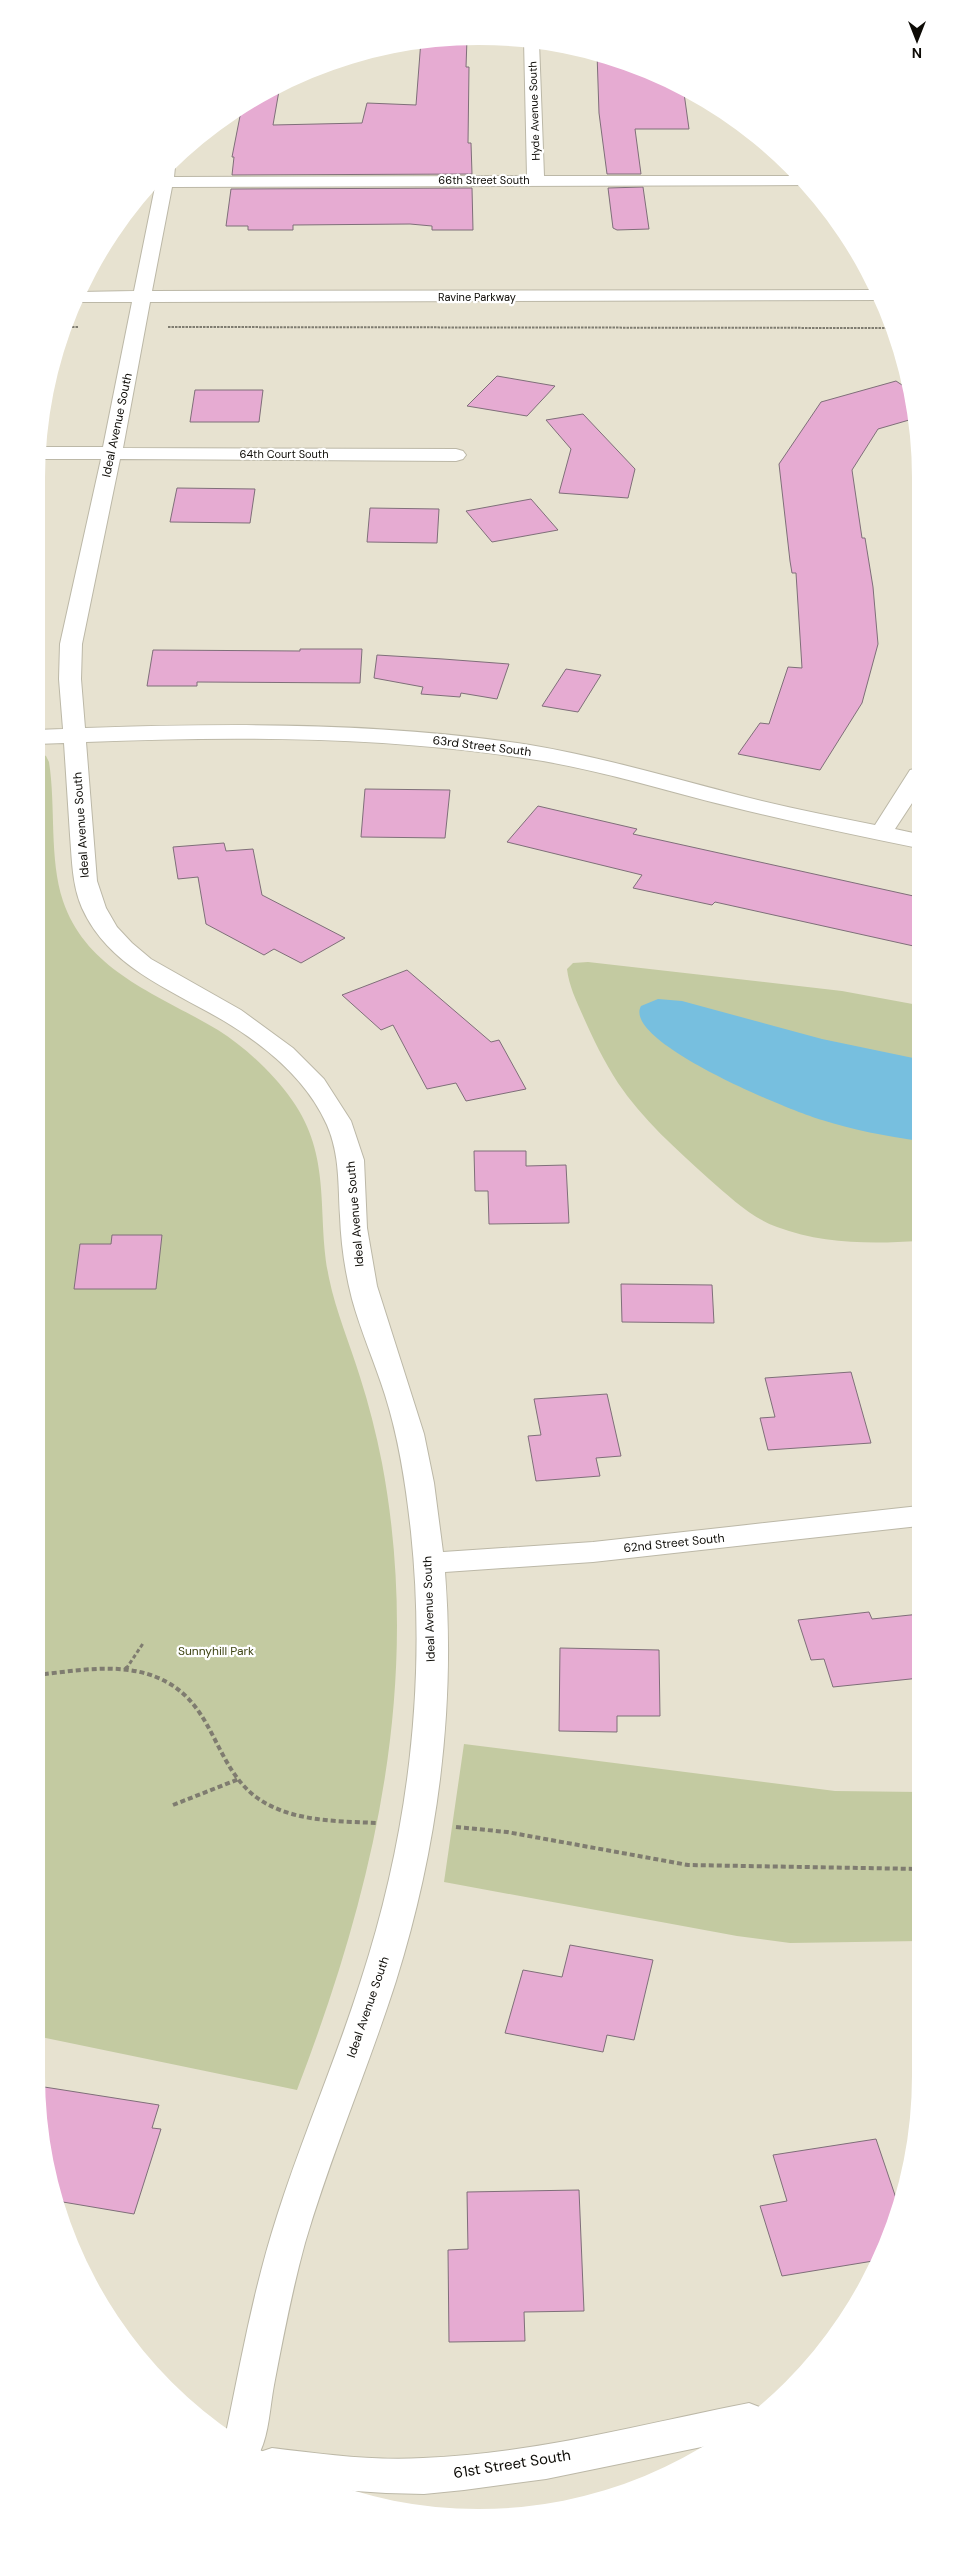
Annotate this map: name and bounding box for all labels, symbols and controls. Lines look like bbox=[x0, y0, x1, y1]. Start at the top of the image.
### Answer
north arrow bbox=[892, 15, 942, 65]
text: N bbox=[912, 44, 922, 62]
street label: Hyde Avenue South bbox=[525, 61, 543, 161]
street label: 66th Street South bbox=[438, 173, 530, 187]
street label: Ravine Parkway bbox=[438, 290, 516, 304]
street label: Ideal Avenue South bbox=[98, 371, 136, 479]
street label: 64th Court South bbox=[239, 447, 329, 461]
street label: 63rd Street South bbox=[432, 732, 532, 760]
street label: Ideal Avenue South bbox=[69, 771, 93, 878]
street label: Ideal Avenue South bbox=[342, 1160, 368, 1268]
street label: 62nd Street South bbox=[623, 1530, 725, 1556]
street label: Ideal Avenue South bbox=[419, 1556, 439, 1662]
park label: Sunnyhill Park bbox=[178, 1643, 254, 1659]
street label: Ideal Avenue South bbox=[343, 1954, 393, 2060]
street label: 61st Street South bbox=[452, 2445, 572, 2483]

